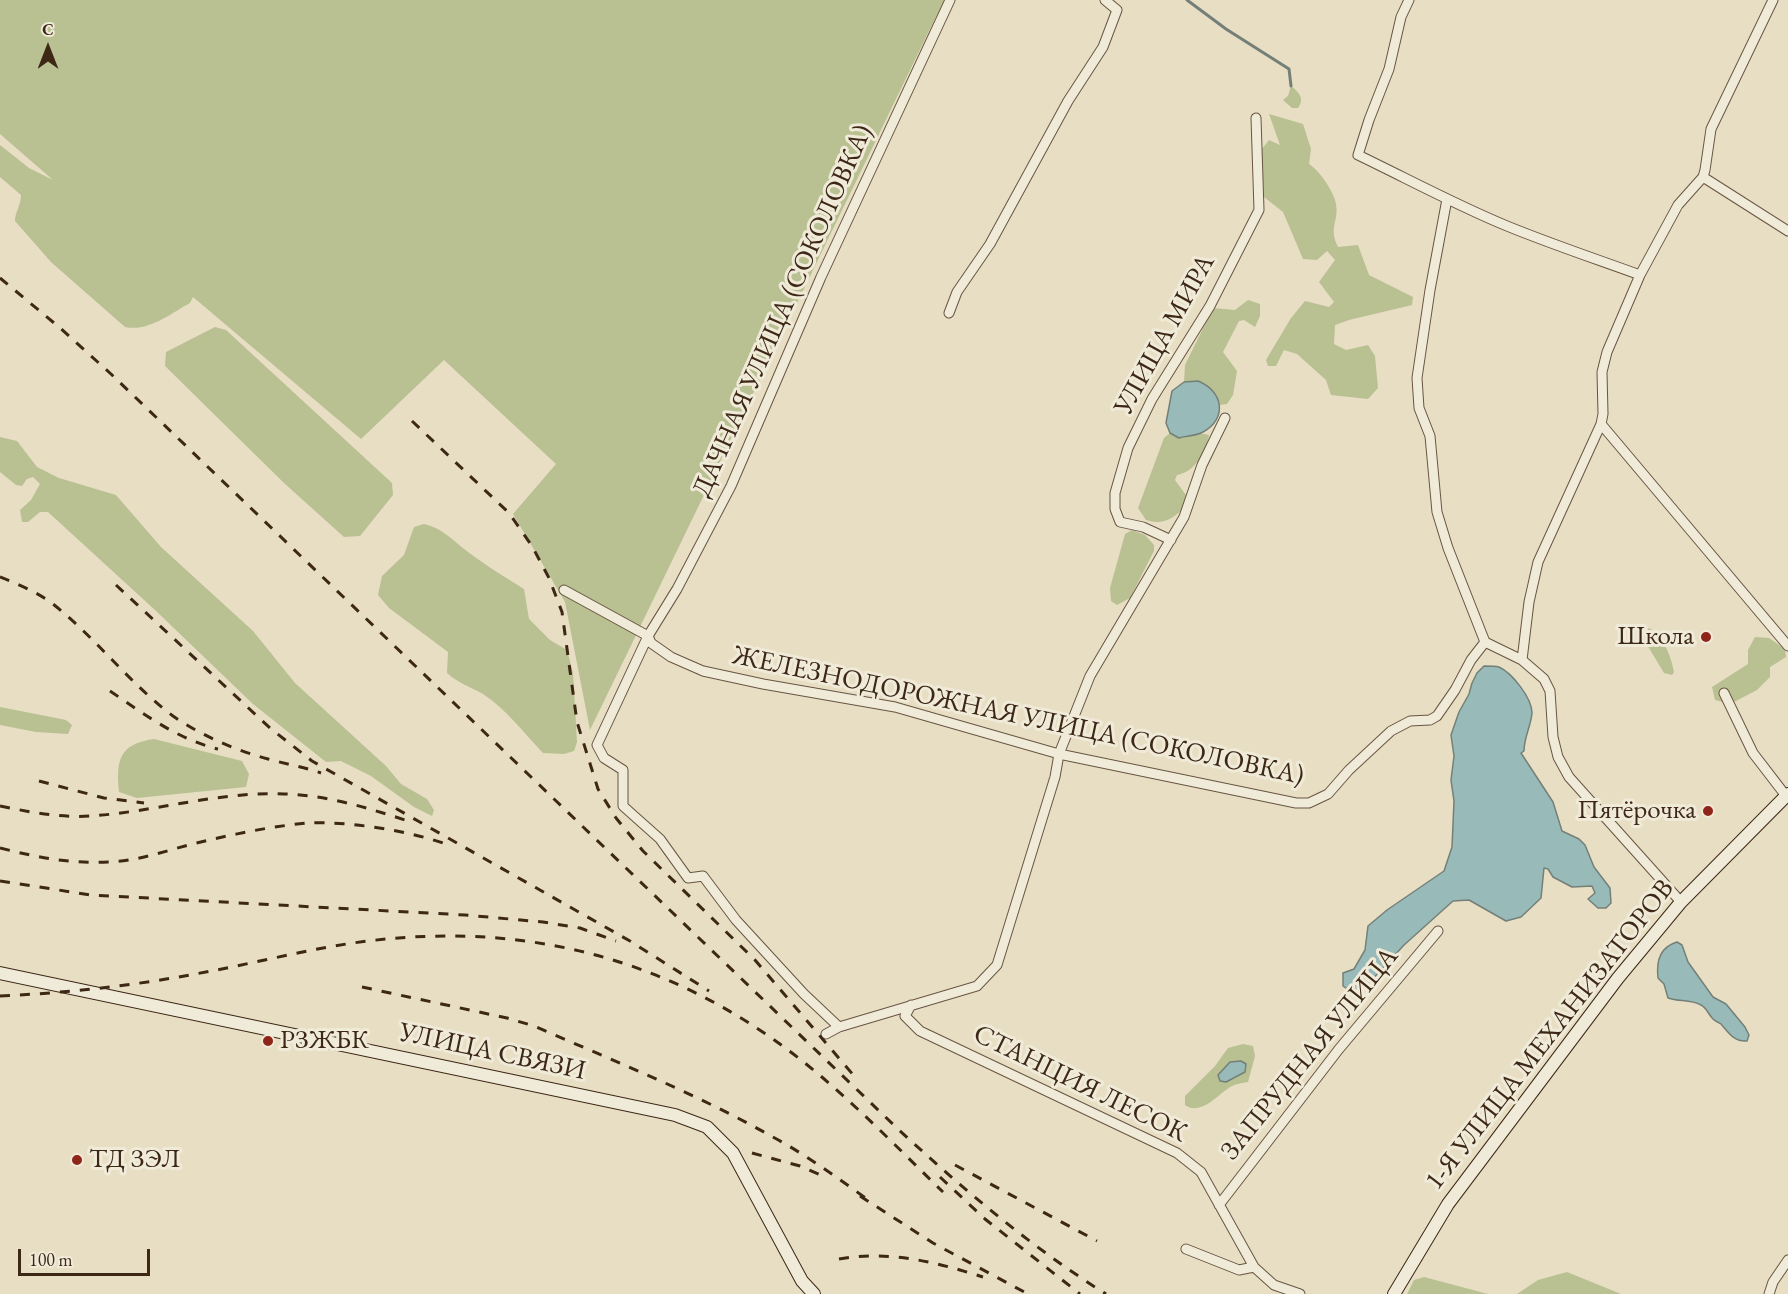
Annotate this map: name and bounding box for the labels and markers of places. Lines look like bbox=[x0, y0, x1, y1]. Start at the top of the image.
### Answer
place label: Школа bbox=[1617, 621, 1694, 653]
marker: Школа bbox=[1699, 630, 1713, 644]
place label: Пятёрочка bbox=[1577, 795, 1696, 827]
marker: Пятёрочка bbox=[1701, 804, 1715, 818]
place label: РЗЖБК bbox=[280, 1025, 369, 1057]
marker: РЗЖБК bbox=[261, 1034, 275, 1048]
place label: ТД ЗЭЛ bbox=[89, 1144, 181, 1176]
marker: ТД ЗЭЛ bbox=[70, 1153, 84, 1167]

